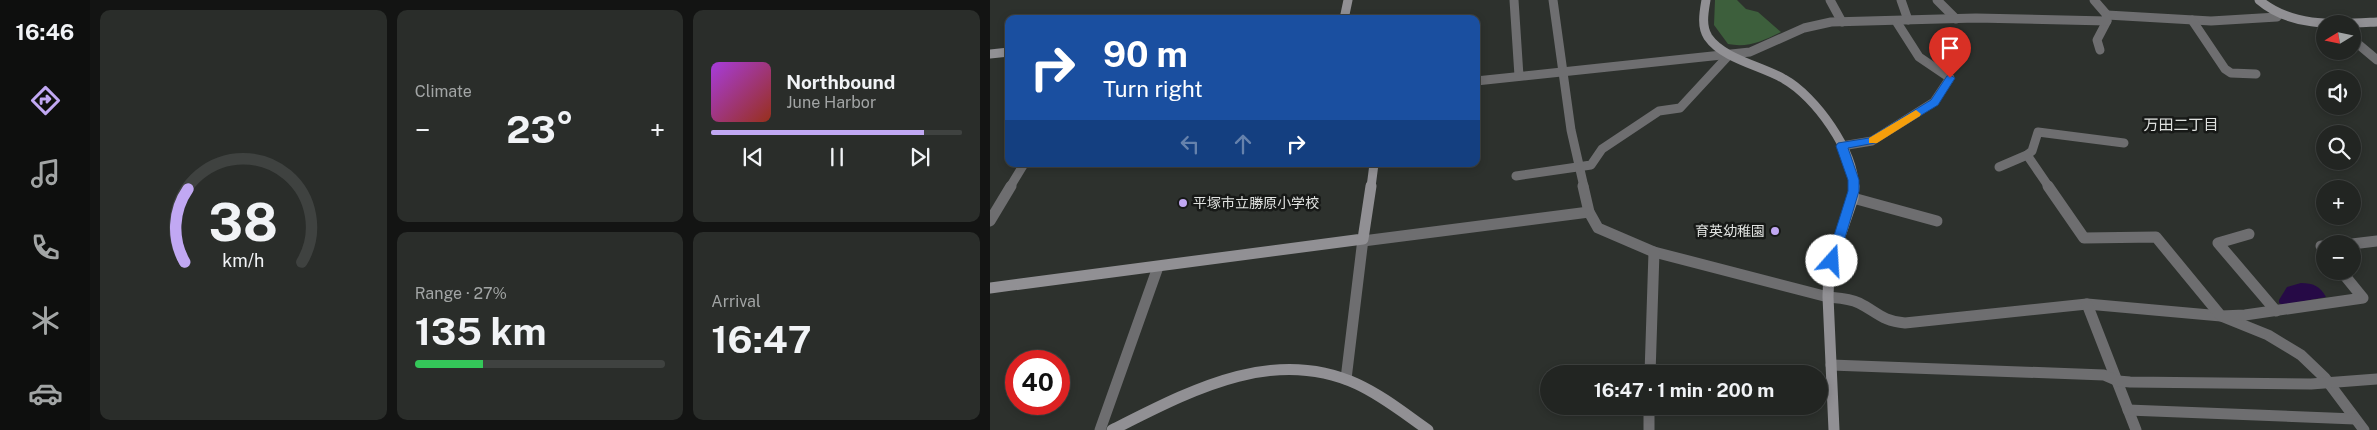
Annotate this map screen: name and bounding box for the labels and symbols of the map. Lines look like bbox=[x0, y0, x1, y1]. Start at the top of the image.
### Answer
north arrow bbox=[2316, 15, 2361, 60]
pin bbox=[1929, 27, 1971, 78]
district label: 万田二丁目 bbox=[2143, 116, 2219, 133]
place label: 平塚市立勝原小学校 bbox=[1193, 195, 1319, 211]
marker: 平塚市立勝原小学校 bbox=[1177, 197, 1189, 209]
place label: 育英幼稚園 bbox=[1695, 223, 1765, 239]
marker: 育英幼稚園 bbox=[1769, 225, 1781, 237]
position arrow bbox=[1805, 234, 1857, 286]
speed limit sign: 40 bbox=[1005, 350, 1070, 415]

